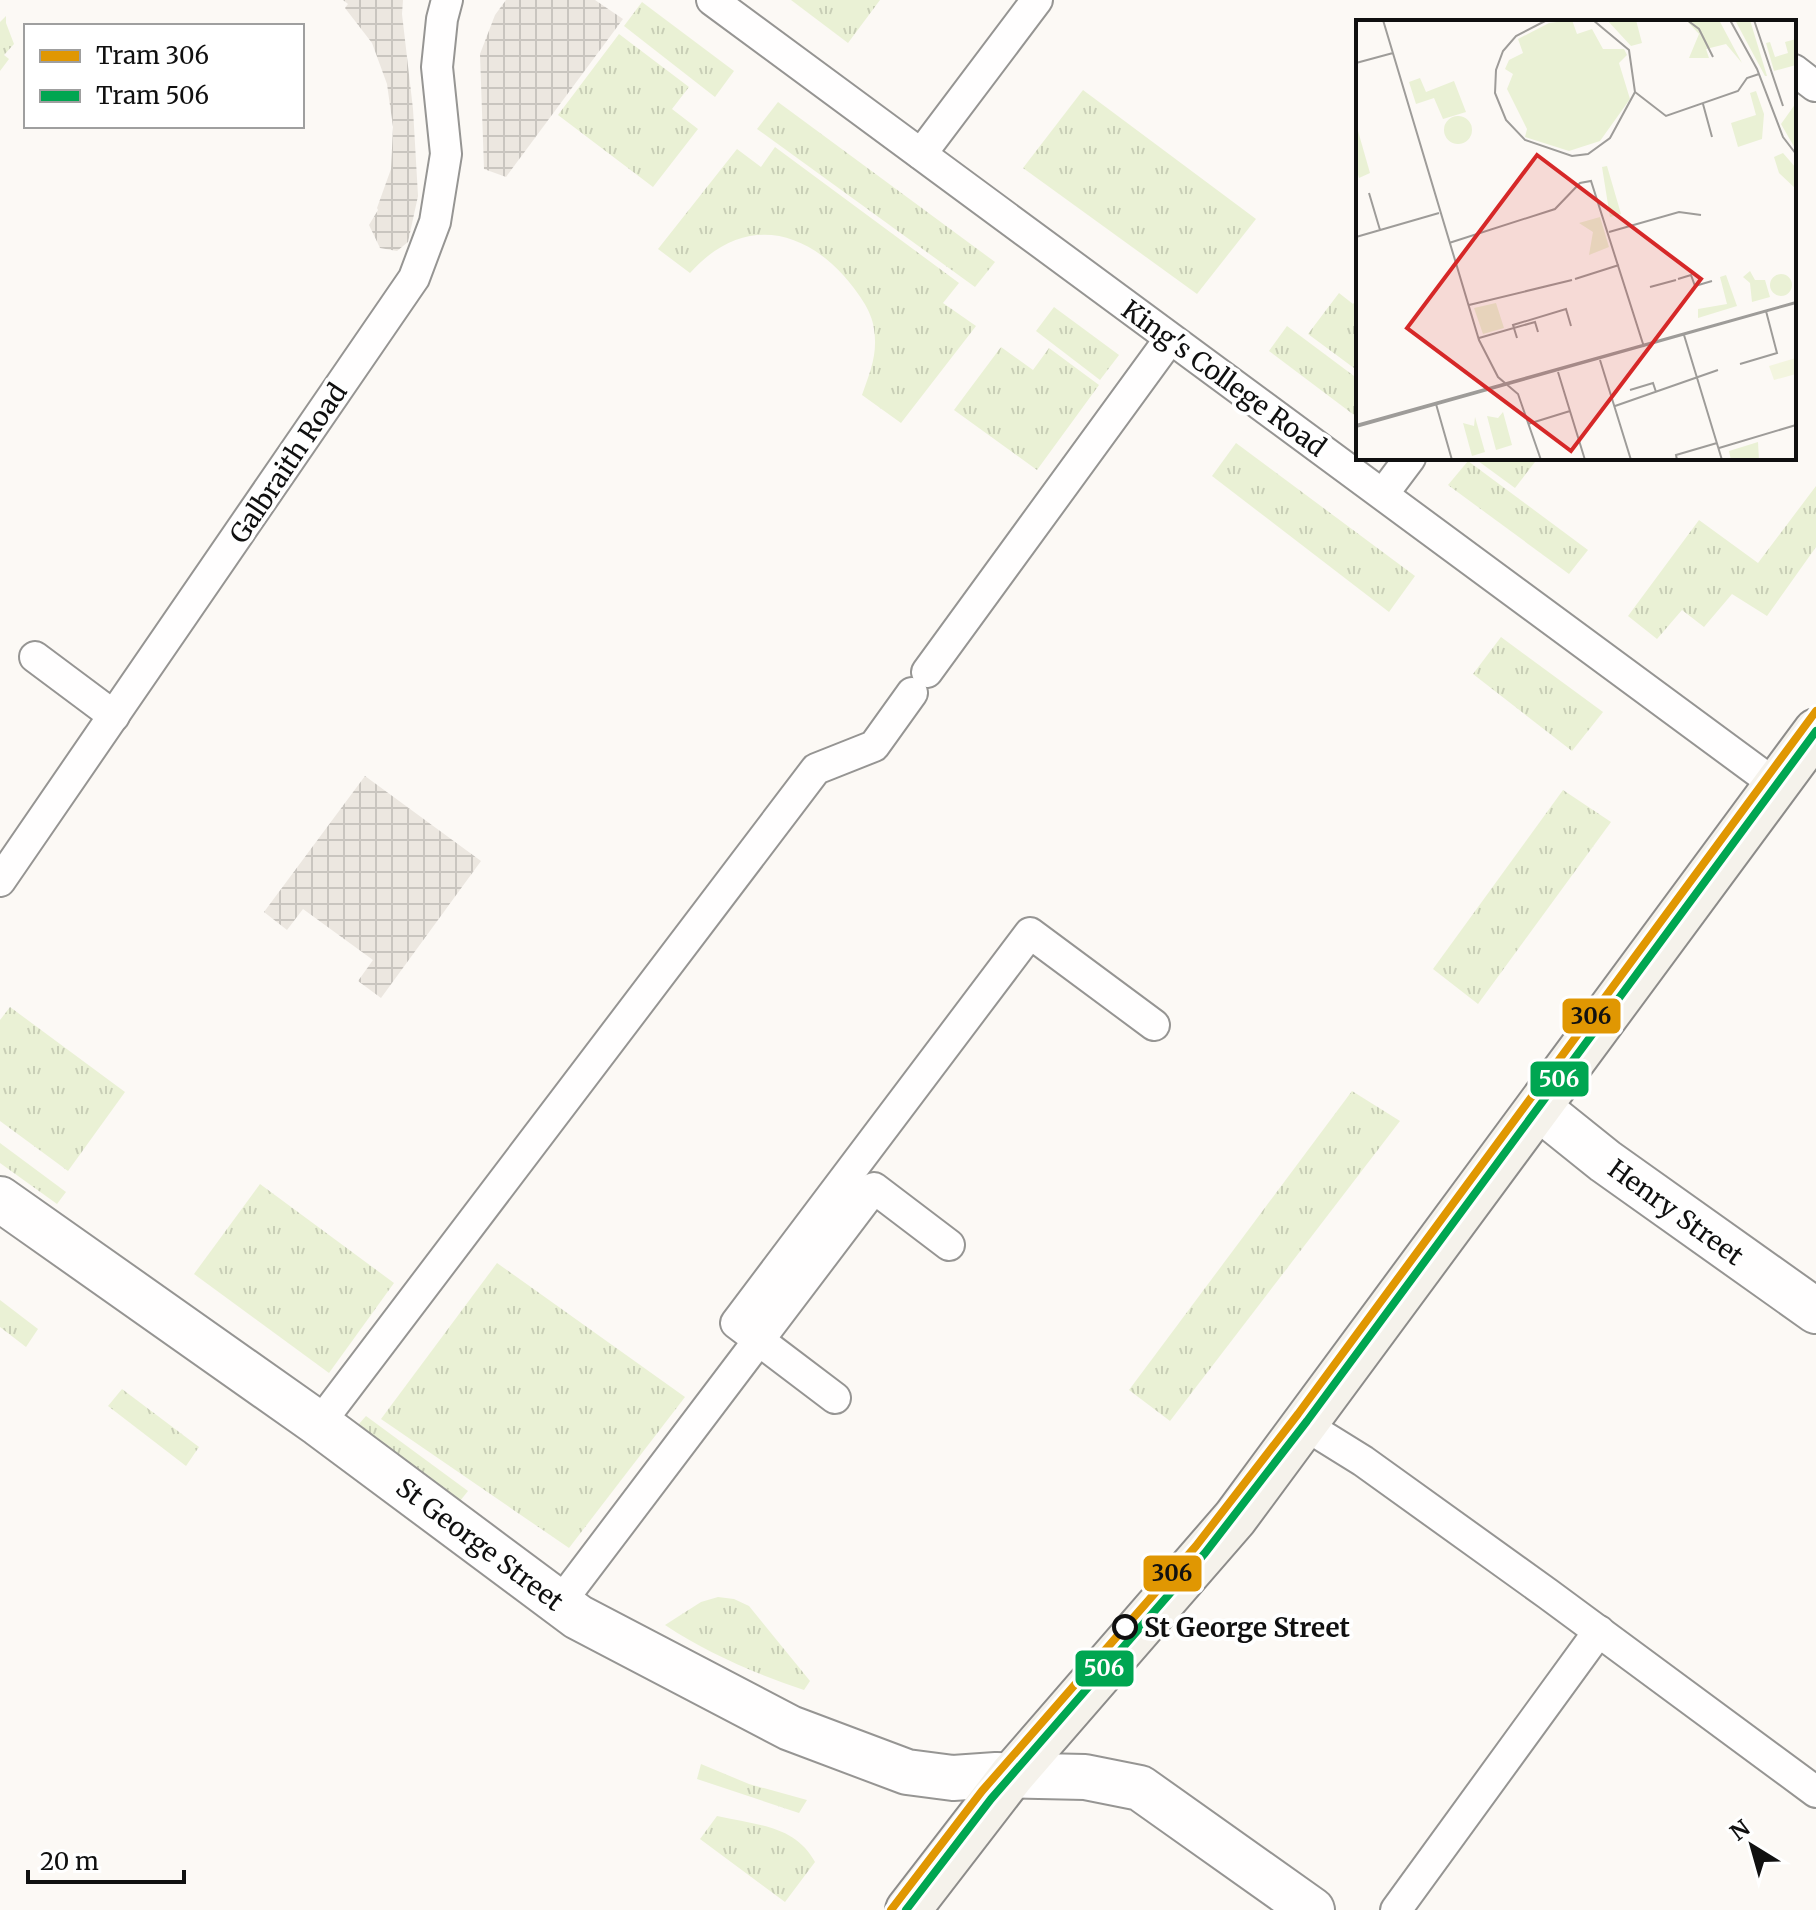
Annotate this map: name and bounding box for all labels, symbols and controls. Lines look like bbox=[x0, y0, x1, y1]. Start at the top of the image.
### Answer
inset map bbox=[1356, 20, 1796, 460]
legend bbox=[24, 24, 304, 128]
text: Tram 306 bbox=[96, 40, 209, 71]
text: Tram 506 bbox=[96, 80, 209, 111]
street label: King's College Road bbox=[1115, 293, 1333, 463]
street label: Galbraith Road bbox=[222, 376, 354, 549]
line badge: 306 bbox=[1561, 997, 1622, 1035]
text: 306 bbox=[1571, 1002, 1611, 1030]
line badge: 506 bbox=[1529, 1060, 1590, 1098]
text: 506 bbox=[1539, 1065, 1579, 1093]
street label: Henry Street bbox=[1602, 1152, 1750, 1272]
street label: St George Street bbox=[390, 1470, 570, 1618]
line badge: 306 bbox=[1142, 1554, 1203, 1593]
text: 306 bbox=[1152, 1559, 1192, 1587]
place label: St George Street bbox=[1144, 1611, 1350, 1644]
marker: St George Street bbox=[1113, 1615, 1137, 1639]
line badge: 506 bbox=[1074, 1649, 1135, 1688]
text: 506 bbox=[1084, 1654, 1124, 1682]
north arrow bbox=[1712, 1806, 1792, 1886]
text: N bbox=[1725, 1813, 1756, 1846]
scale bar bbox=[28, 1834, 184, 1884]
text: 20 m bbox=[40, 1846, 99, 1877]

